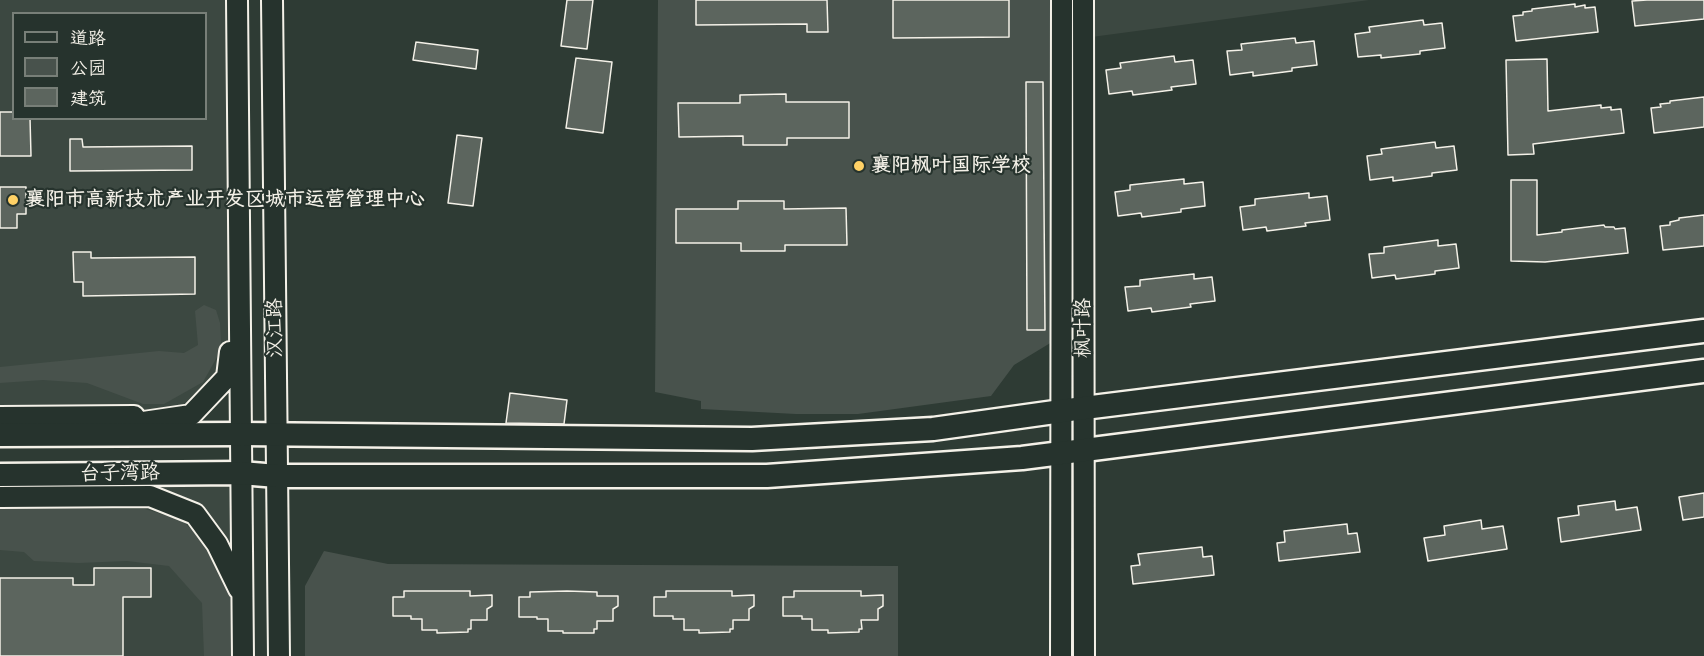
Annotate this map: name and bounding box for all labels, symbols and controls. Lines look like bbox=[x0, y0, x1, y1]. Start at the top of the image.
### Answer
legend bbox=[12, 12, 207, 120]
text: 道路 bbox=[70, 28, 106, 49]
text: 公园 bbox=[70, 58, 106, 79]
text: 建筑 bbox=[70, 88, 106, 109]
place label: 襄阳枫叶国际学校 bbox=[871, 154, 1031, 178]
marker: 襄阳枫叶国际学校 bbox=[852, 159, 866, 173]
place label: 襄阳市高新技术产业开发区城市运营管理中心 bbox=[25, 188, 425, 212]
marker: 襄阳市高新技术产业开发区城市运营管理中心 bbox=[6, 193, 20, 207]
street label: 汉江路 bbox=[263, 298, 289, 358]
street label: 枫叶路 bbox=[1072, 298, 1096, 358]
street label: 台子湾路 bbox=[80, 461, 160, 487]

